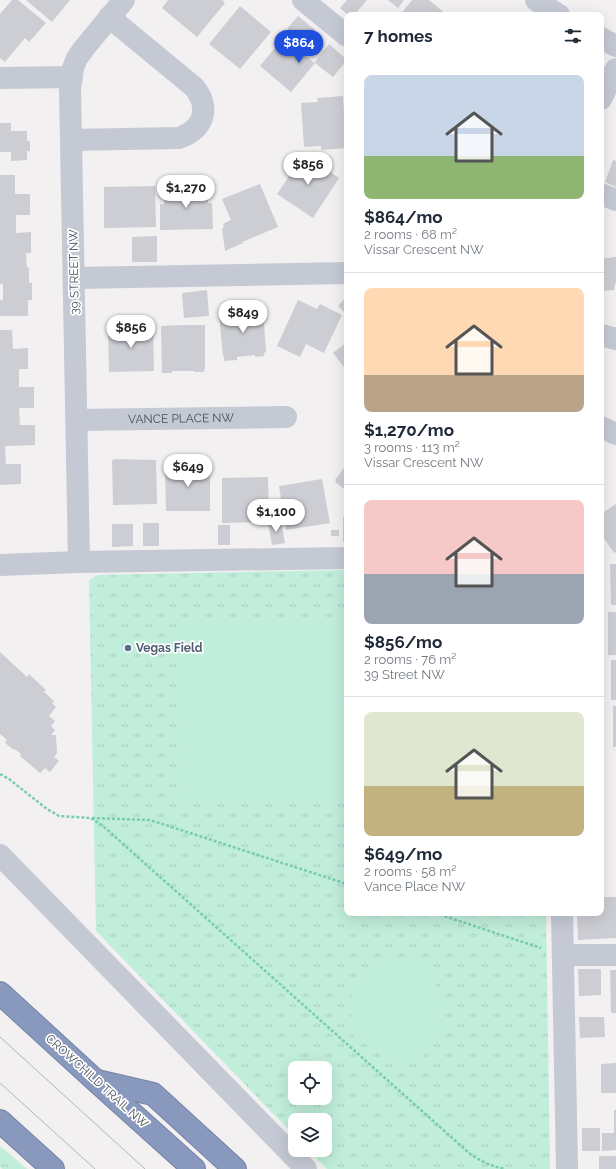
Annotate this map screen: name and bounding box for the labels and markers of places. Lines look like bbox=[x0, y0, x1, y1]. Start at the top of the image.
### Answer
pin: $864 bbox=[275, 30, 323, 64]
pin: $856 bbox=[284, 152, 332, 186]
pin: $1,270 bbox=[153, 175, 219, 209]
pin: $849 bbox=[219, 300, 267, 334]
pin: $856 bbox=[107, 315, 155, 349]
pin: $649 bbox=[164, 454, 212, 488]
pin: $1,100 bbox=[243, 499, 309, 533]
place label: Vegas Field bbox=[136, 641, 203, 655]
marker: Vegas Field bbox=[123, 643, 133, 653]

